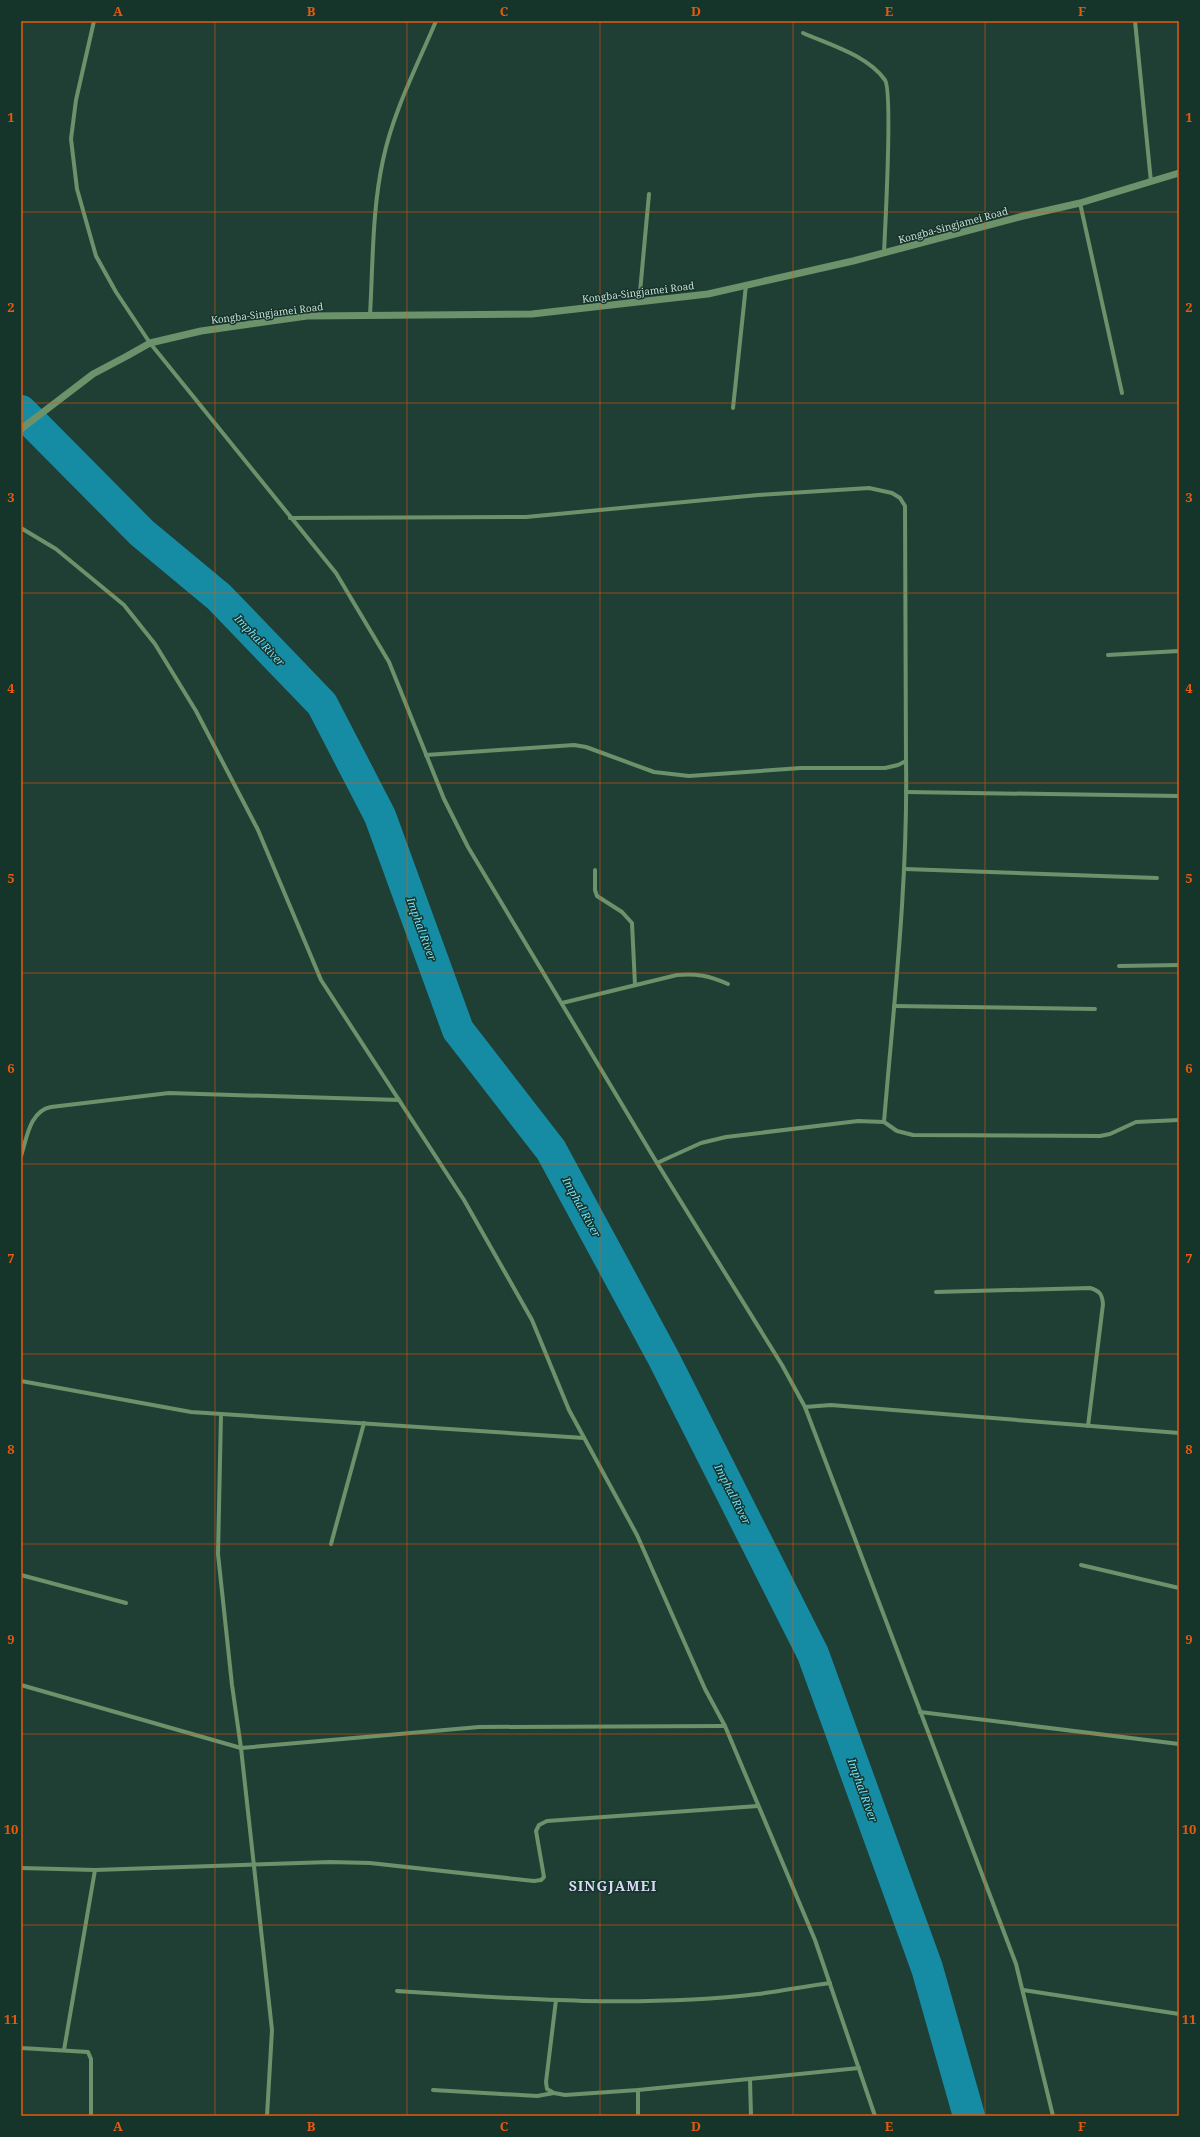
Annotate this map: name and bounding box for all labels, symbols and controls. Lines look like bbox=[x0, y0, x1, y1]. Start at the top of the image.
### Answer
text: A bbox=[113, 2, 123, 20]
text: B bbox=[307, 2, 316, 20]
text: C bbox=[500, 2, 509, 20]
text: D bbox=[691, 2, 701, 20]
text: E bbox=[885, 2, 894, 20]
text: F bbox=[1078, 2, 1086, 20]
text: 1 bbox=[7, 108, 15, 126]
text: 1 bbox=[1185, 108, 1193, 126]
street label: Kongba-Singjamei Road bbox=[897, 204, 1009, 246]
street label: Kongba-Singjamei Road bbox=[581, 278, 695, 306]
text: 2 bbox=[7, 298, 15, 316]
text: 2 bbox=[1185, 298, 1193, 316]
street label: Kongba-Singjamei Road bbox=[210, 299, 324, 327]
text: 3 bbox=[7, 488, 15, 506]
text: 3 bbox=[1185, 488, 1193, 506]
water label: Imphal River bbox=[231, 610, 289, 670]
text: 4 bbox=[7, 679, 15, 697]
text: 4 bbox=[1185, 679, 1193, 697]
text: 5 bbox=[7, 869, 15, 887]
text: 5 bbox=[1185, 869, 1193, 887]
water label: Imphal River bbox=[403, 894, 441, 964]
text: 6 bbox=[7, 1059, 15, 1077]
text: 6 bbox=[1185, 1059, 1193, 1077]
water label: Imphal River bbox=[559, 1173, 605, 1240]
text: 7 bbox=[7, 1249, 15, 1267]
text: 7 bbox=[1185, 1249, 1193, 1267]
text: 8 bbox=[7, 1440, 15, 1458]
text: 8 bbox=[1185, 1440, 1193, 1458]
water label: Imphal River bbox=[711, 1460, 755, 1528]
text: 9 bbox=[7, 1630, 15, 1648]
text: 9 bbox=[1185, 1630, 1193, 1648]
water label: Imphal River bbox=[844, 1755, 882, 1825]
text: 10 bbox=[4, 1820, 18, 1838]
text: 10 bbox=[1182, 1820, 1196, 1838]
district label: SINGJAMEI bbox=[569, 1876, 657, 1895]
text: 11 bbox=[4, 2010, 18, 2028]
text: 11 bbox=[1182, 2010, 1196, 2028]
text: A bbox=[113, 2117, 123, 2135]
text: B bbox=[307, 2117, 316, 2135]
text: C bbox=[500, 2117, 509, 2135]
text: D bbox=[691, 2117, 701, 2135]
text: E bbox=[885, 2117, 894, 2135]
text: F bbox=[1078, 2117, 1086, 2135]

